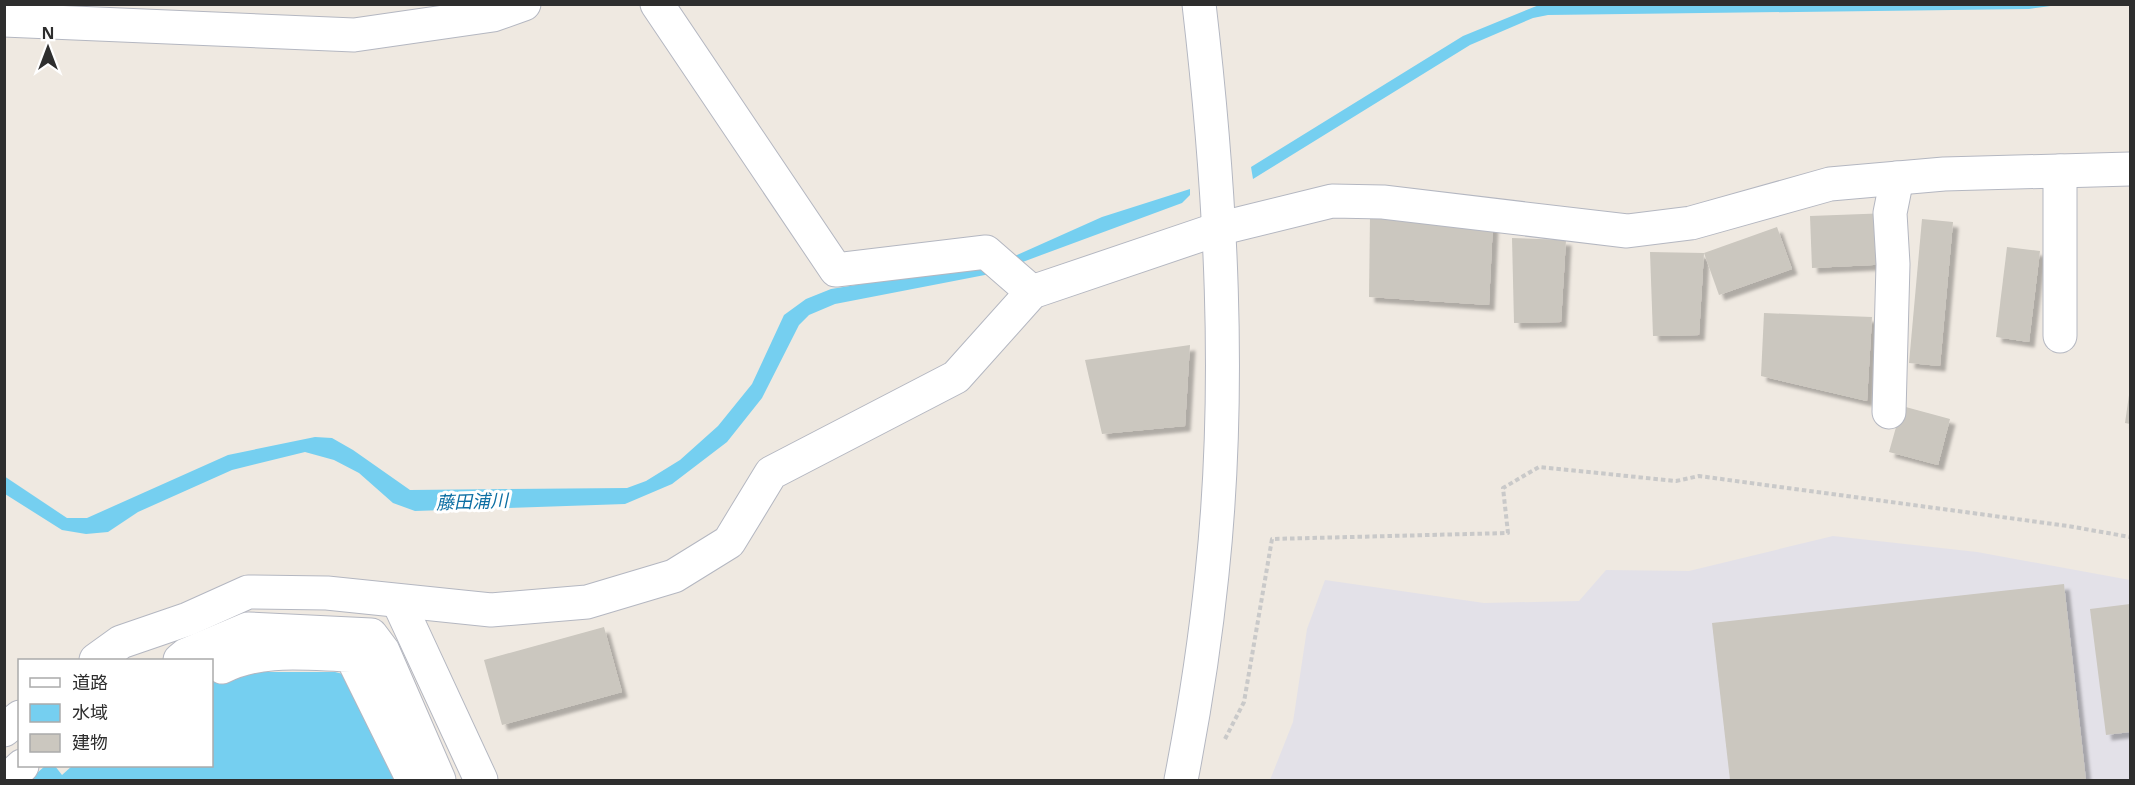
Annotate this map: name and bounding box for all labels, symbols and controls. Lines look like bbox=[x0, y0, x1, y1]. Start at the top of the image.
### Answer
north arrow bbox=[18, 18, 78, 78]
text: N bbox=[41, 22, 55, 44]
water label: 藤田浦川 bbox=[436, 488, 510, 514]
legend bbox=[18, 659, 213, 767]
text: 道路 bbox=[72, 670, 108, 694]
text: 水域 bbox=[72, 700, 108, 724]
text: 建物 bbox=[72, 730, 108, 754]

